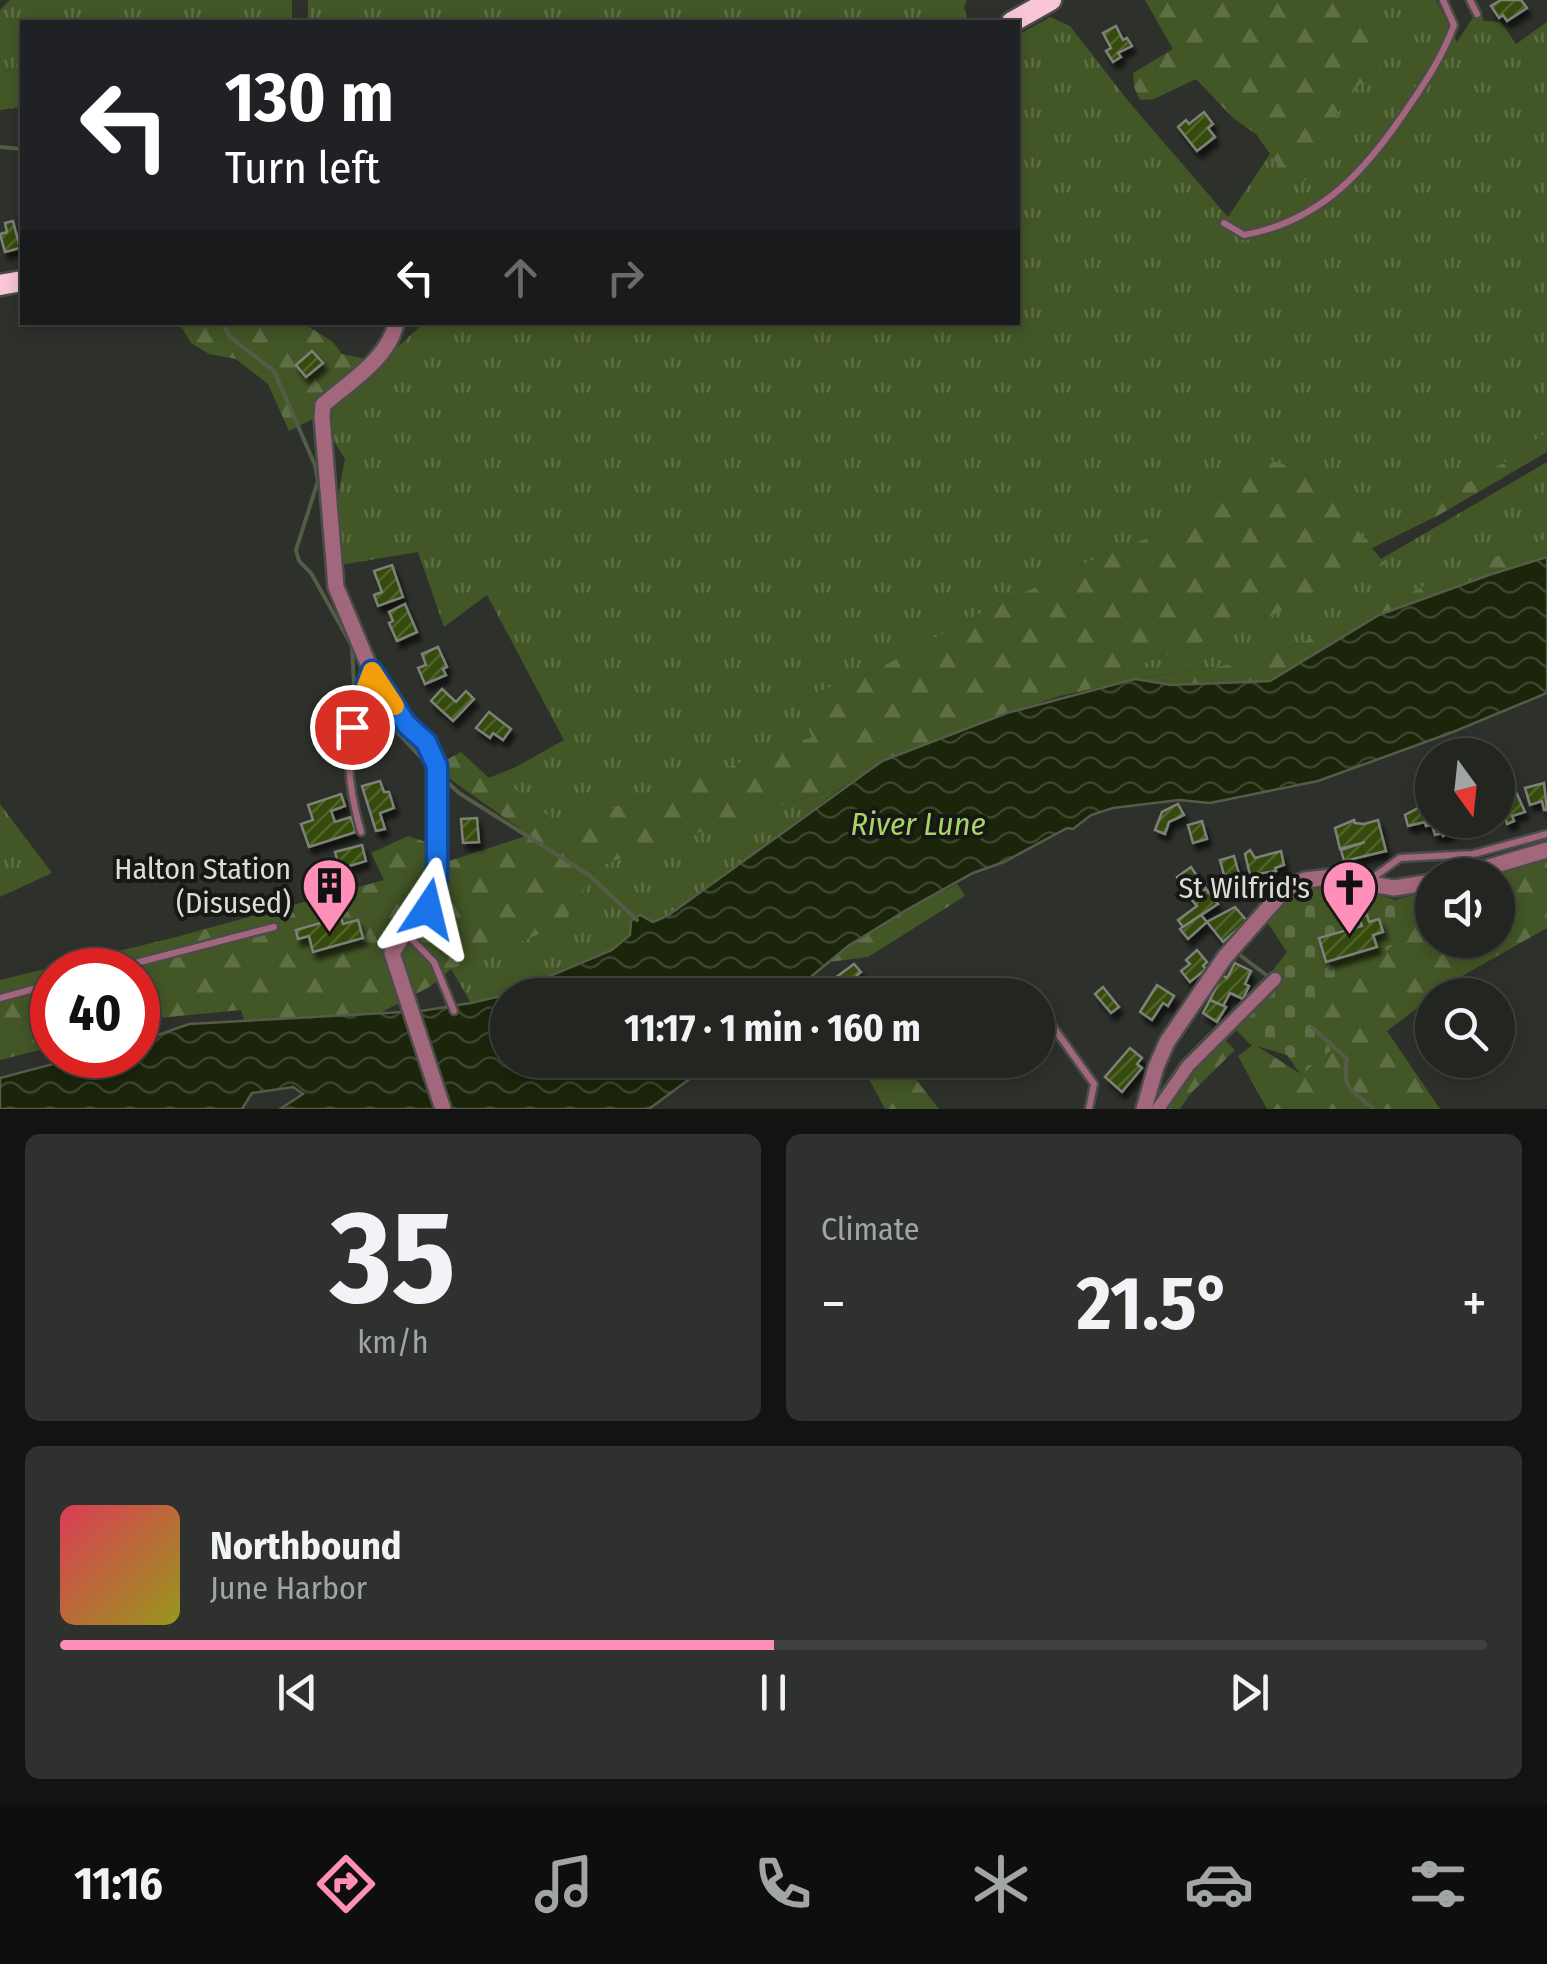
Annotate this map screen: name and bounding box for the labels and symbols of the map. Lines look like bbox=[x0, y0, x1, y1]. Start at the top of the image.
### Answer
pin bbox=[310, 685, 395, 770]
north arrow bbox=[1415, 738, 1515, 838]
water label: River Lune bbox=[850, 805, 986, 843]
place label: Halton Station (Disused) bbox=[114, 851, 291, 921]
building icon: Halton Station (Disused) bbox=[300, 856, 360, 935]
position arrow bbox=[376, 857, 480, 961]
church icon: St Wilfrid's bbox=[1319, 858, 1379, 937]
place label: St Wilfrid's bbox=[1178, 870, 1310, 906]
speed limit sign: 40 bbox=[30, 948, 160, 1078]

